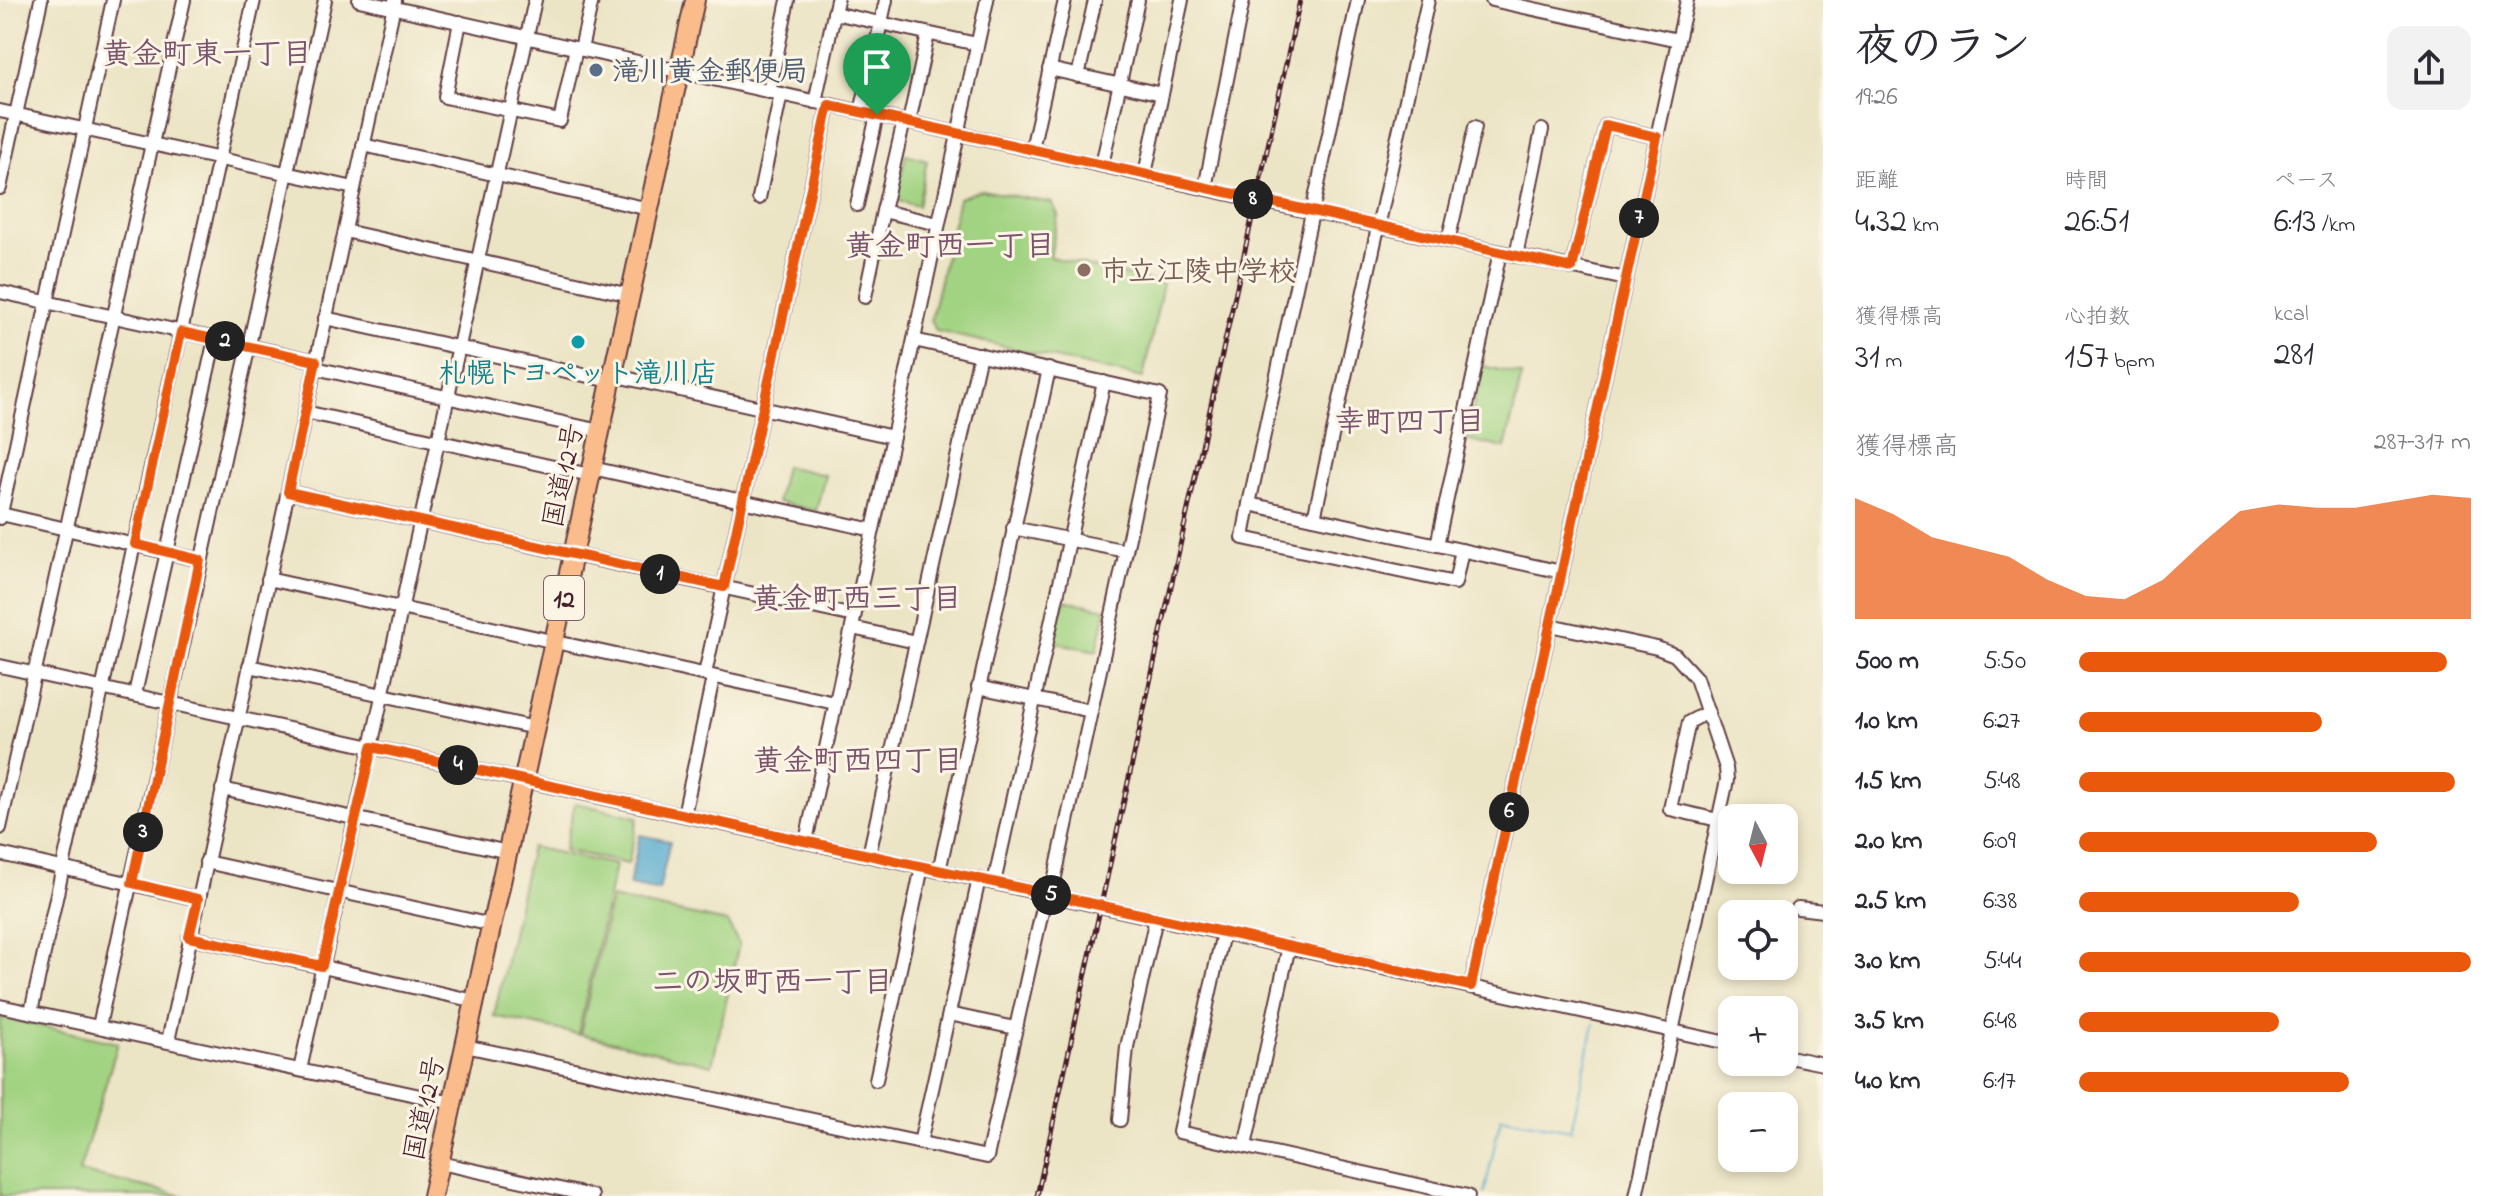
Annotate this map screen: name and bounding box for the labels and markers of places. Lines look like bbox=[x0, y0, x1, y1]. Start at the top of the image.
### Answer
pin bbox=[843, 33, 911, 115]
place label: 滝川黄金郵便局 bbox=[612, 53, 808, 94]
marker: 滝川黄金郵便局 bbox=[587, 61, 605, 79]
pin: 8 bbox=[1233, 179, 1273, 219]
pin: 7 bbox=[1619, 198, 1659, 238]
place label: 市立江陵中学校 bbox=[1100, 253, 1296, 294]
marker: 市立江陵中学校 bbox=[1075, 261, 1093, 279]
pin: 2 bbox=[205, 321, 245, 361]
marker: 札幌トヨペット滝川店 bbox=[569, 333, 587, 351]
place label: 札幌トヨペット滝川店 bbox=[438, 355, 718, 396]
pin: 1 bbox=[640, 554, 680, 594]
pin: 4 bbox=[438, 745, 478, 785]
pin: 6 bbox=[1489, 792, 1529, 832]
pin: 3 bbox=[123, 812, 163, 852]
pin: 5 bbox=[1031, 875, 1071, 915]

